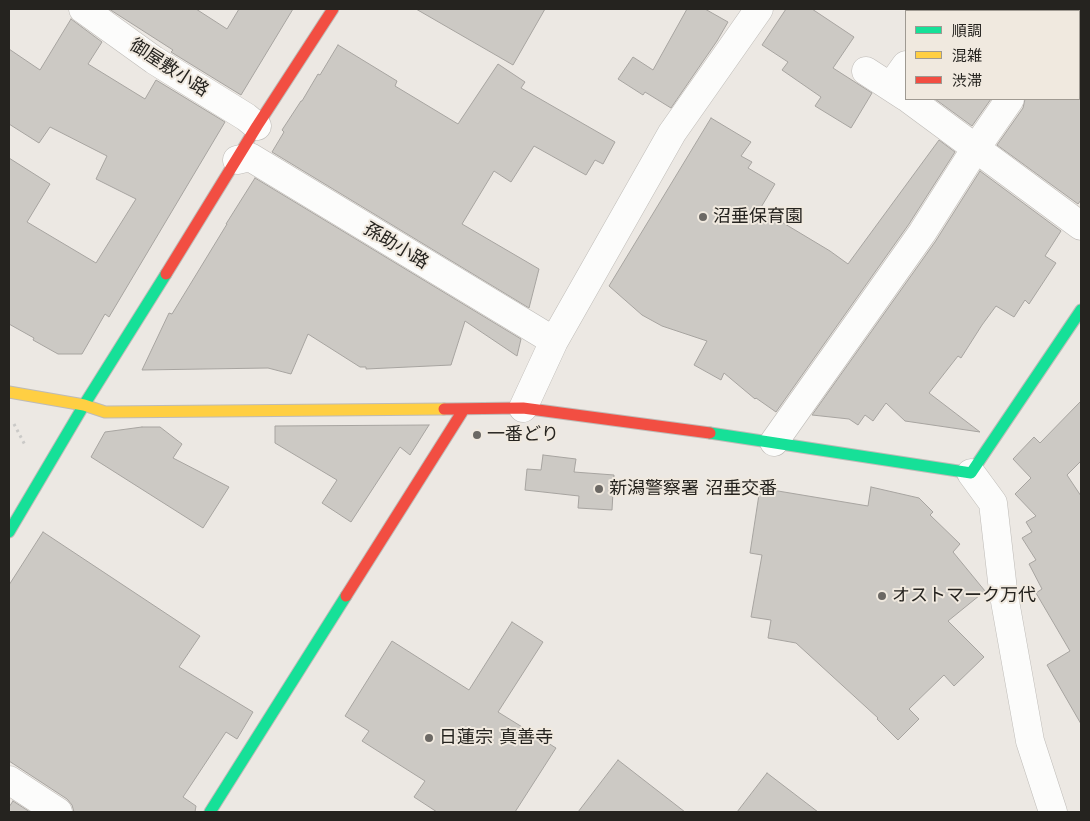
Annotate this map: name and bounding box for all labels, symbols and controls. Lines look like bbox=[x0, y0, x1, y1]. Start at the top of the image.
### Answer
legend bbox=[905, 10, 1080, 100]
text: 順調 bbox=[952, 22, 982, 40]
street label: 御屋敷小路 bbox=[125, 34, 213, 102]
text: 混雑 bbox=[952, 47, 982, 65]
text: 渋滞 bbox=[952, 72, 982, 90]
place label: 沼垂保育園 bbox=[713, 206, 803, 228]
marker: 沼垂保育園 bbox=[697, 211, 709, 223]
street label: 孫助小路 bbox=[360, 218, 432, 274]
place label: 一番どり bbox=[487, 424, 559, 446]
marker: 一番どり bbox=[471, 429, 483, 441]
place label: 新潟警察署 沼垂交番 bbox=[609, 478, 777, 500]
marker: 新潟警察署 沼垂交番 bbox=[593, 483, 605, 495]
place label: オストマーク万代 bbox=[892, 585, 1036, 607]
marker: オストマーク万代 bbox=[876, 590, 888, 602]
place label: 日蓮宗 真善寺 bbox=[439, 727, 553, 749]
marker: 日蓮宗 真善寺 bbox=[423, 732, 435, 744]

